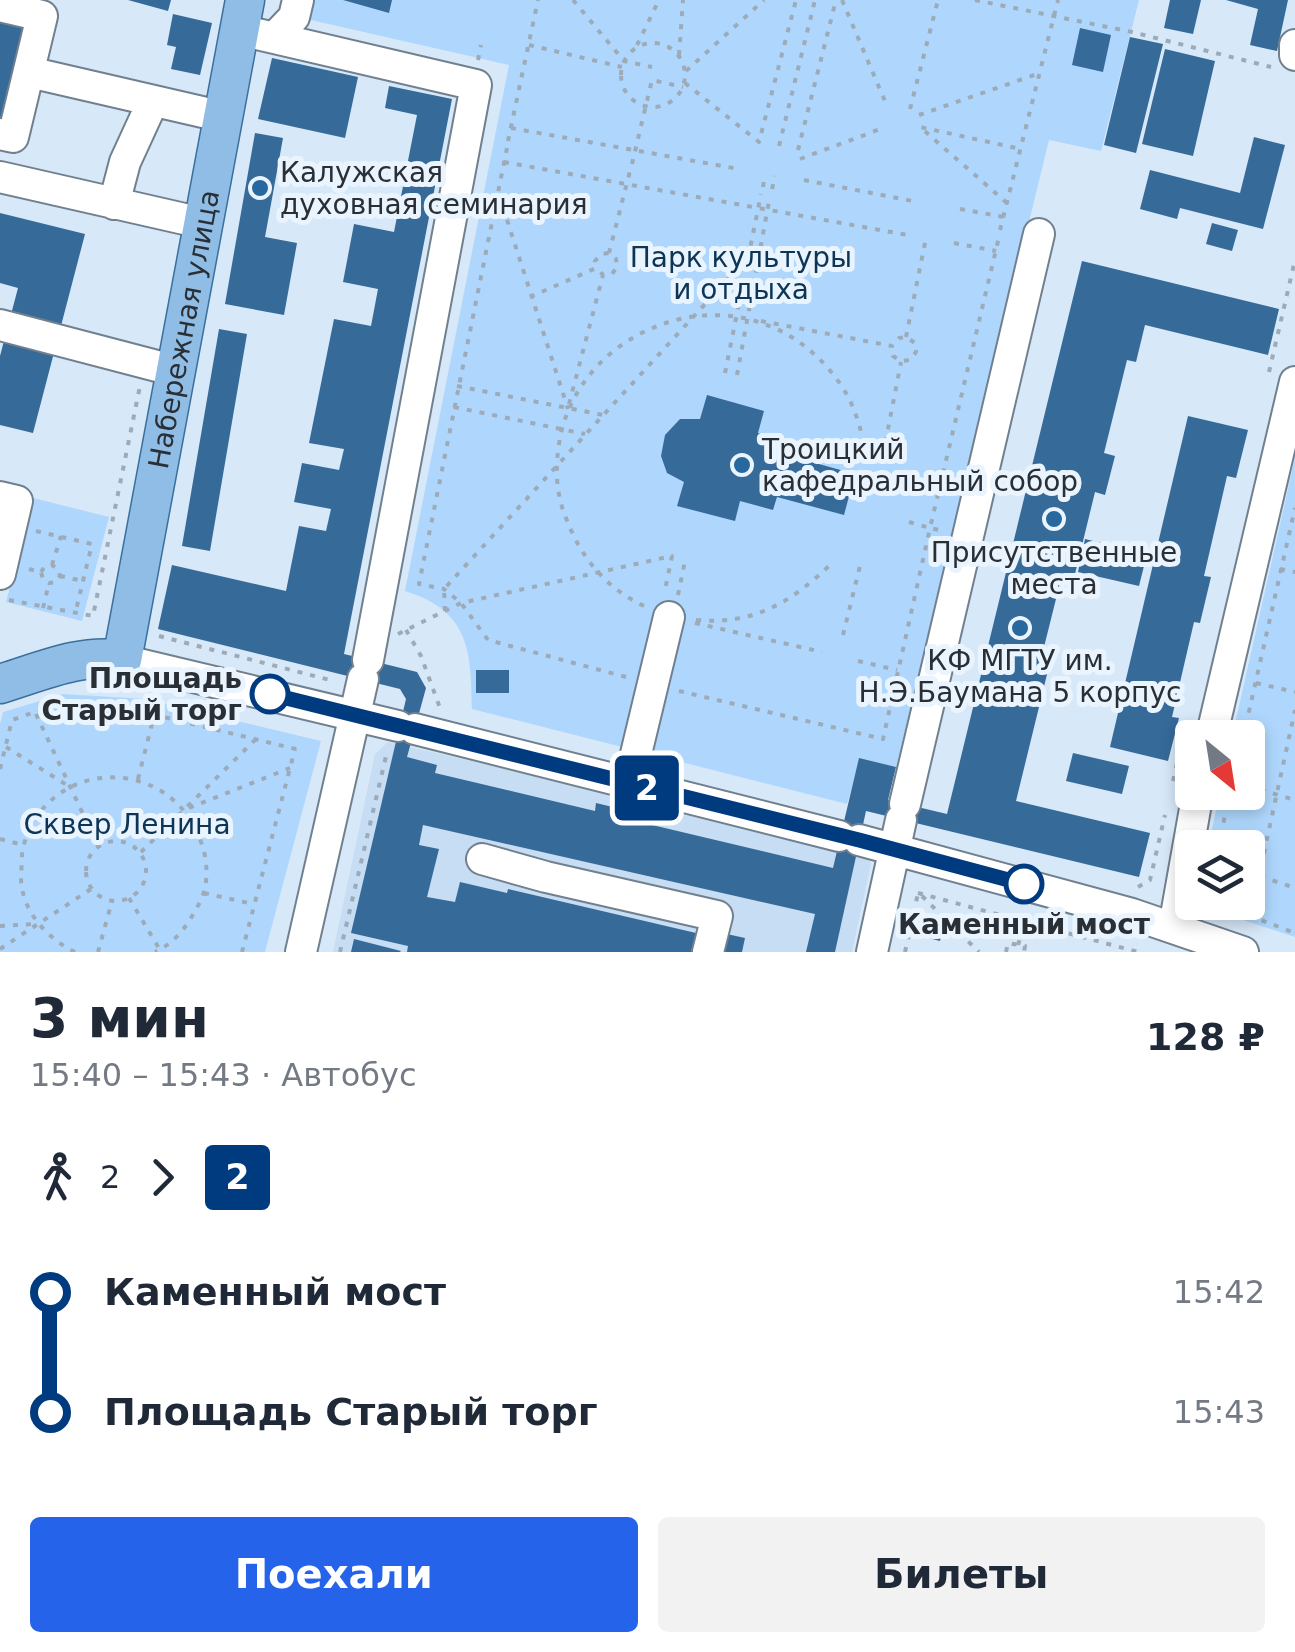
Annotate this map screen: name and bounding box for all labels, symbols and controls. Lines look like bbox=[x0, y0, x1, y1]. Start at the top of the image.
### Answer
place label: Калужская духовная семинария bbox=[280, 156, 588, 221]
marker: Калужская духовная семинария bbox=[249, 177, 271, 199]
street label: Набережная улица bbox=[142, 187, 226, 472]
park label: Парк культуры и отдыха bbox=[630, 241, 852, 306]
place label: Троицкий кафедральный собор bbox=[761, 433, 1078, 498]
marker: Троицкий кафедральный собор bbox=[731, 454, 753, 476]
marker: Присутственные места bbox=[1043, 508, 1065, 530]
place label: Присутственные места bbox=[931, 536, 1177, 601]
marker: КФ МГТУ им. Н.Э.Баумана 5 корпус bbox=[1009, 617, 1031, 639]
place label: КФ МГТУ им. Н.Э.Баумана 5 корпус bbox=[859, 644, 1181, 709]
place label: Площадь Старый торг bbox=[41, 662, 242, 727]
marker: Площадь Старый торг bbox=[251, 675, 289, 713]
north arrow bbox=[1175, 720, 1265, 810]
map controls bbox=[1175, 720, 1265, 920]
line badge: 2 bbox=[614, 756, 680, 820]
text: 2 bbox=[635, 768, 659, 808]
park label: Сквер Ленина bbox=[23, 808, 231, 841]
button: layers bbox=[1175, 830, 1265, 920]
marker: Каменный мост bbox=[1005, 865, 1043, 903]
place label: Каменный мост bbox=[898, 908, 1151, 941]
text: 3 мин bbox=[30, 986, 209, 1050]
text: 128 ₽ bbox=[1146, 1015, 1265, 1059]
text: 15:40 – 15:43 · Автобус bbox=[30, 1056, 417, 1094]
icon: walk bbox=[30, 1150, 85, 1205]
icon: forward bbox=[135, 1150, 190, 1205]
text: 2 bbox=[225, 1157, 250, 1197]
text: 2 bbox=[100, 1158, 120, 1196]
text: Каменный мост bbox=[104, 1270, 446, 1314]
text: 15:42 bbox=[1173, 1273, 1265, 1311]
text: Площадь Старый торг bbox=[104, 1390, 598, 1434]
text: 15:43 bbox=[1173, 1393, 1265, 1431]
button: Поехали bbox=[30, 1517, 638, 1632]
button: Билеты bbox=[658, 1517, 1265, 1632]

